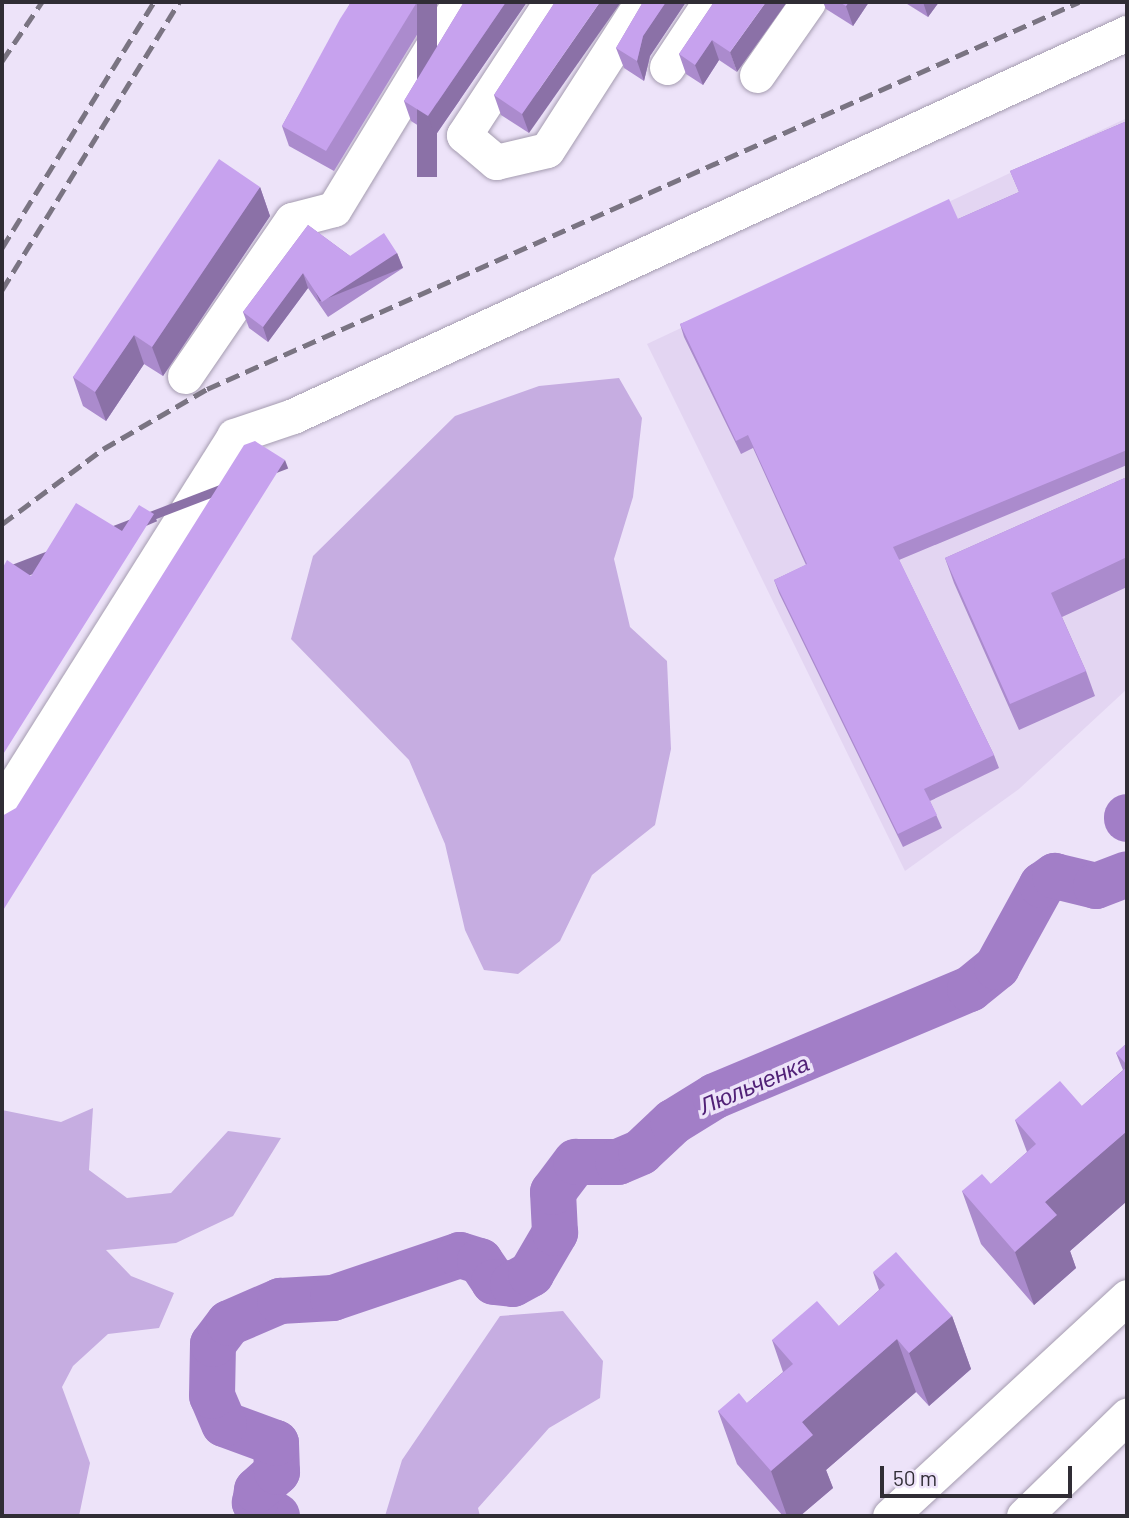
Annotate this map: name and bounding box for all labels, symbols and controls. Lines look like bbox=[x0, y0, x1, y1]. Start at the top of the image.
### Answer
water label: Люльченка bbox=[695, 1049, 813, 1119]
scale bar bbox=[884, 1452, 1076, 1496]
text: 50 m bbox=[893, 1465, 937, 1490]

